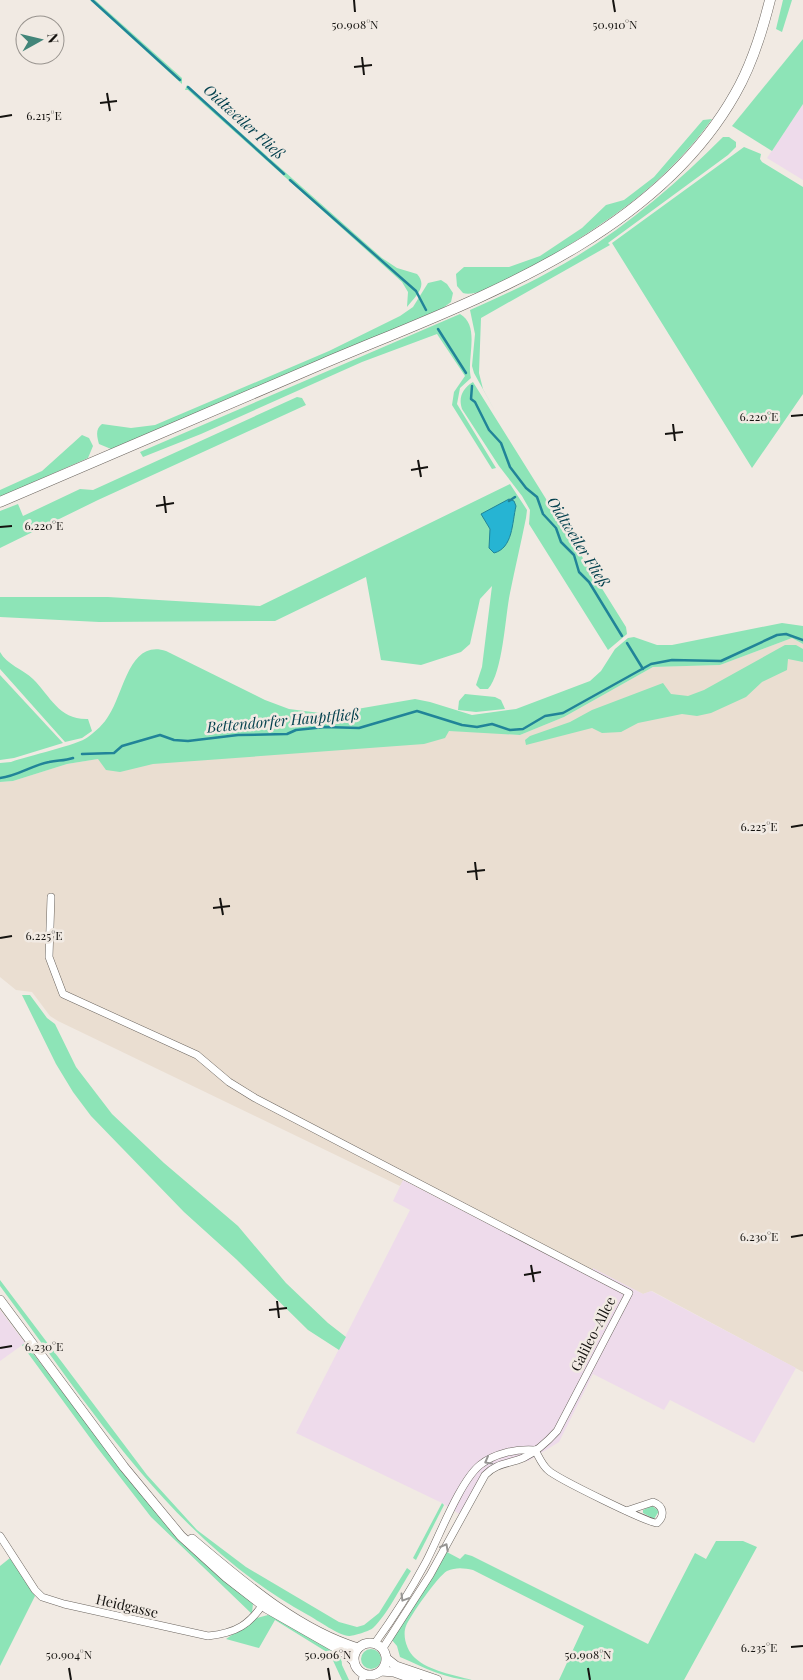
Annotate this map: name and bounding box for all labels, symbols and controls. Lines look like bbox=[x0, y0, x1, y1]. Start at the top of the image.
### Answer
north arrow bbox=[15, 15, 65, 65]
text: 50.908°N bbox=[331, 16, 379, 32]
text: 50.910°N bbox=[592, 16, 638, 32]
text: N bbox=[43, 32, 63, 44]
water label: Oidtweiler Fließ bbox=[200, 79, 290, 163]
text: 6.215°E bbox=[26, 107, 62, 123]
text: 6.220°E bbox=[740, 408, 778, 424]
water label: Oidtweiler Fließ bbox=[543, 493, 615, 590]
text: 6.220°E bbox=[25, 517, 63, 533]
water label: Bettendorfer Hauptfließ bbox=[205, 703, 360, 737]
text: 6.225°E bbox=[741, 818, 777, 834]
text: 6.225°E bbox=[26, 927, 62, 943]
text: 6.230°E bbox=[740, 1228, 778, 1244]
street label: Galileo-Allee bbox=[566, 1293, 619, 1374]
text: 6.230°E bbox=[25, 1338, 63, 1354]
one-way arrow bbox=[485, 1455, 494, 1465]
one-way arrow bbox=[439, 1543, 449, 1552]
street label: Heidgasse bbox=[94, 1589, 160, 1622]
one-way arrow bbox=[401, 1592, 411, 1601]
text: 6.235°E bbox=[741, 1639, 777, 1655]
text: 50.904°N bbox=[46, 1646, 93, 1662]
text: 50.906°N bbox=[304, 1646, 352, 1662]
text: 50.908°N bbox=[564, 1646, 612, 1662]

